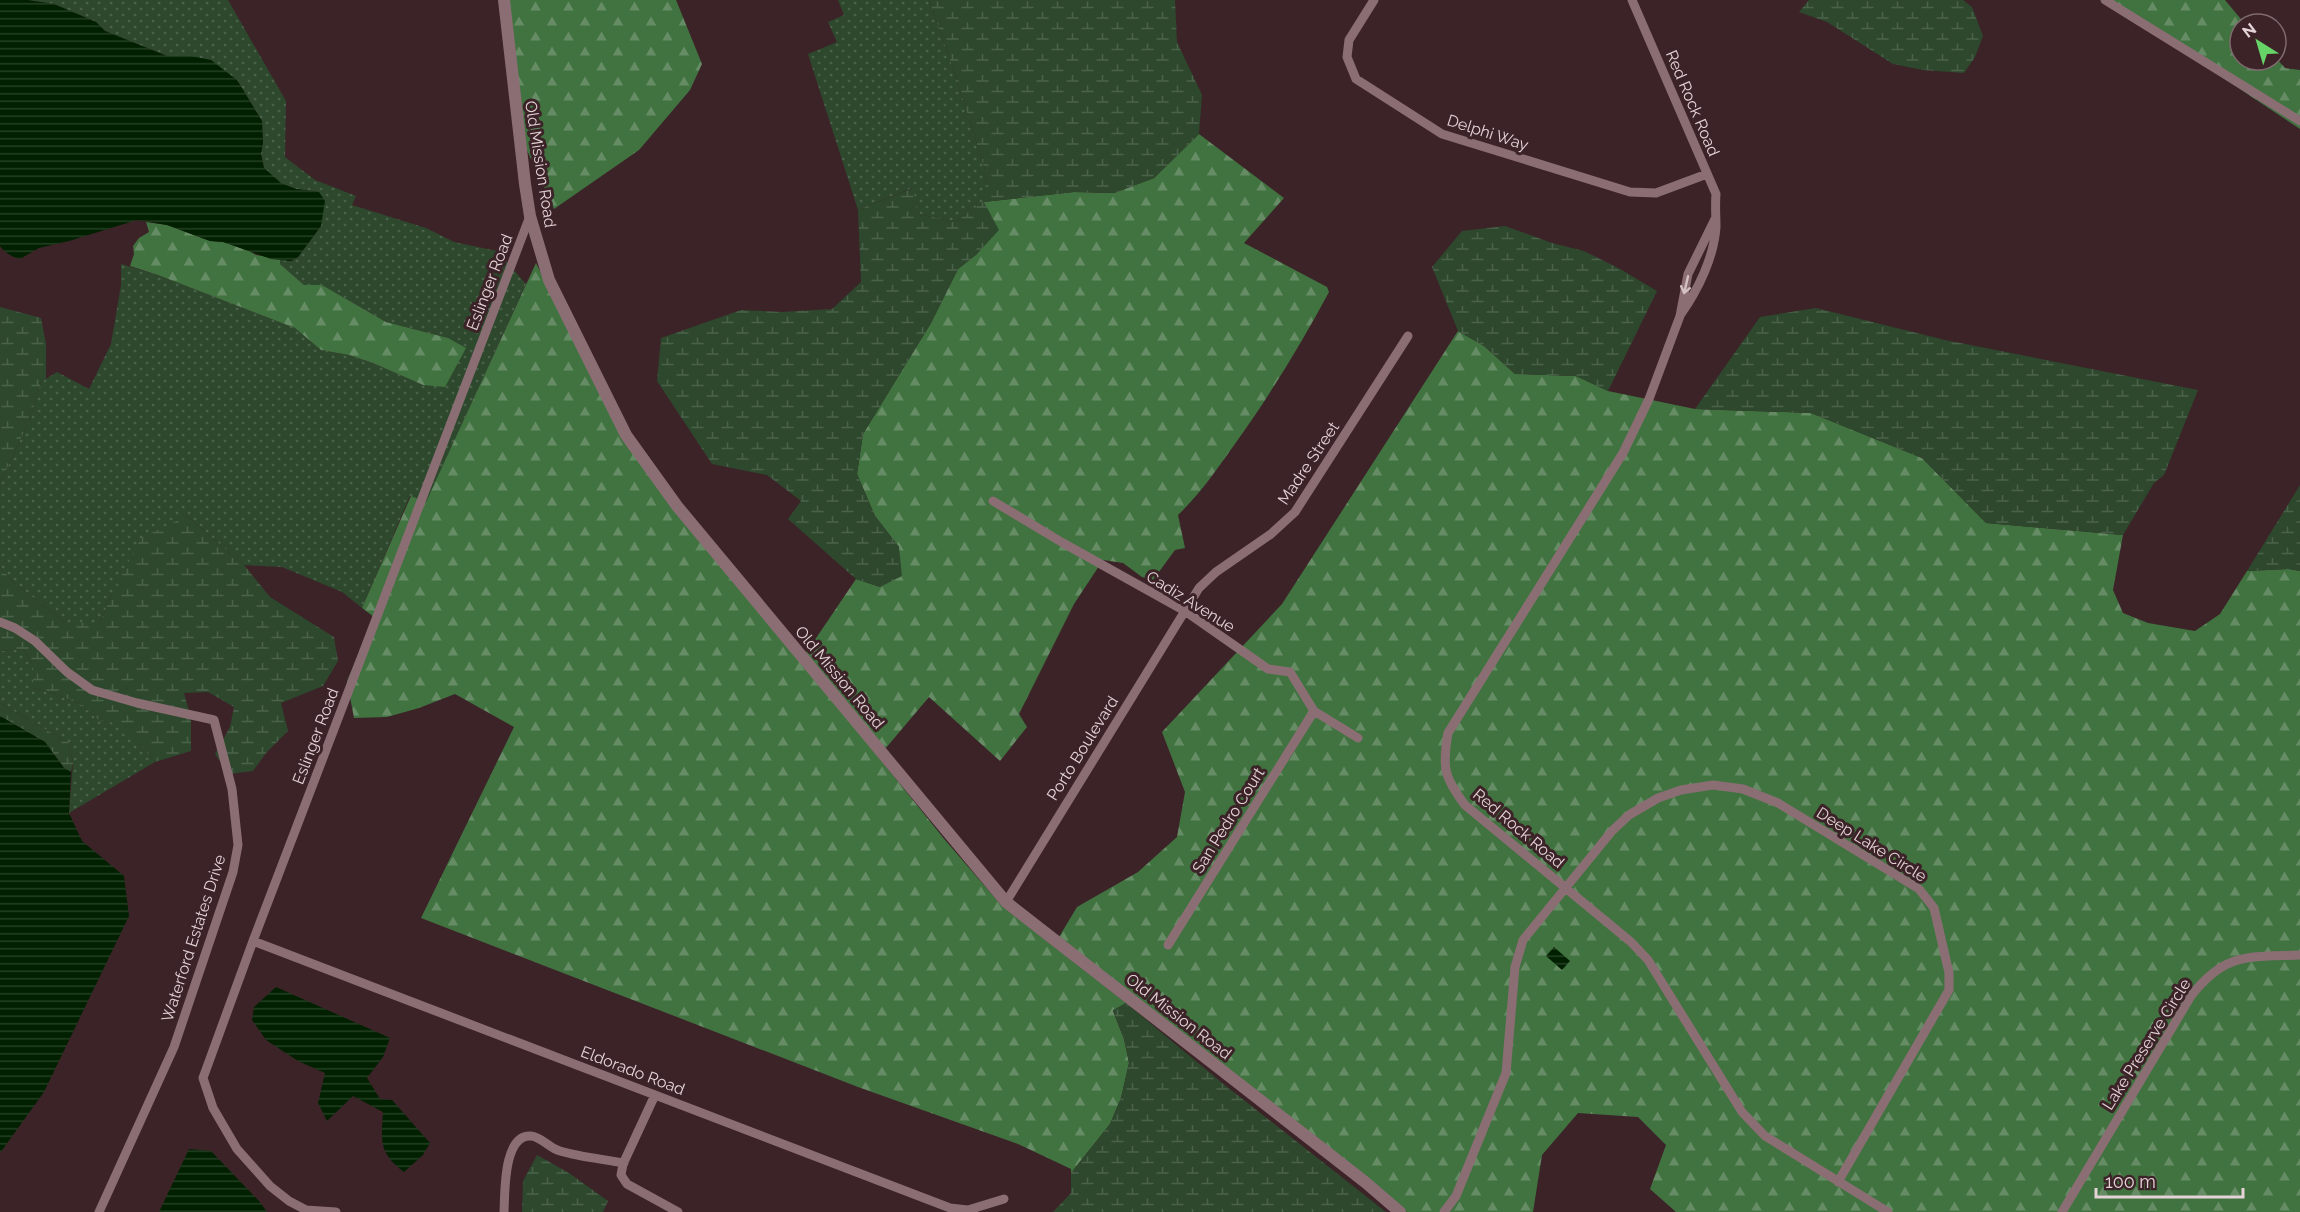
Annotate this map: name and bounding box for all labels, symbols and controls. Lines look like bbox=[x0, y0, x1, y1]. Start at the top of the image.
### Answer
north arrow bbox=[2228, 12, 2288, 72]
text: N bbox=[2239, 19, 2260, 42]
street label: Red Rock Road bbox=[1662, 47, 1723, 159]
street label: Old Mission Road bbox=[521, 99, 560, 229]
street label: Delphi Way bbox=[1445, 110, 1531, 155]
street label: Eslinger Road bbox=[462, 231, 517, 333]
one-way arrow bbox=[1679, 276, 1691, 295]
street label: Madre Street bbox=[1274, 418, 1343, 508]
street label: Cadiz Avenue bbox=[1143, 567, 1238, 636]
street label: Old Mission Road bbox=[791, 622, 888, 733]
street label: Eslinger Road bbox=[288, 685, 343, 787]
street label: Porto Boulevard bbox=[1043, 693, 1122, 804]
street label: San Pedro Court bbox=[1188, 763, 1269, 877]
street label: Red Rock Road bbox=[1469, 785, 1568, 872]
street label: Deep Lake Circle bbox=[1813, 803, 1930, 886]
street label: Waterford Estates Drive bbox=[157, 852, 230, 1024]
street label: Old Mission Road bbox=[1122, 969, 1235, 1063]
street label: Lake Preserve Circle bbox=[2098, 975, 2195, 1113]
street label: Eldorado Road bbox=[578, 1042, 688, 1099]
scale bar bbox=[2096, 1161, 2243, 1199]
text: 100 m bbox=[2105, 1171, 2156, 1192]

